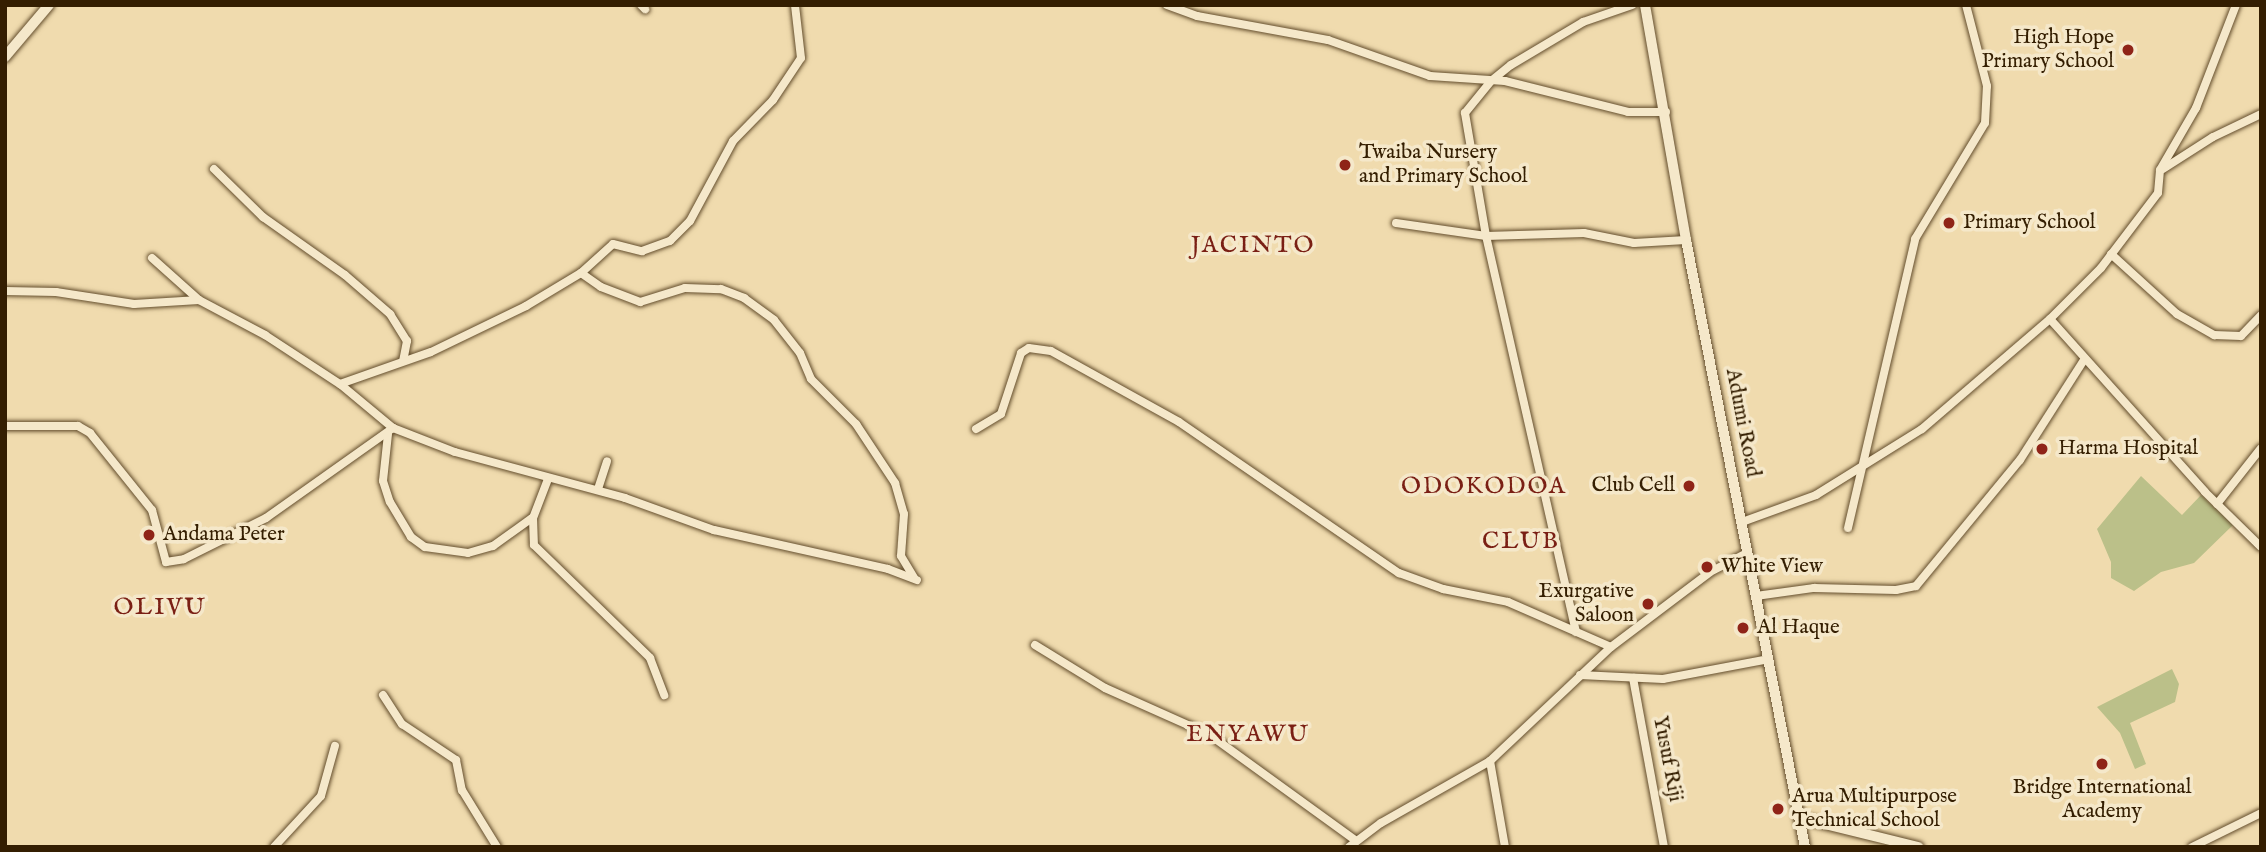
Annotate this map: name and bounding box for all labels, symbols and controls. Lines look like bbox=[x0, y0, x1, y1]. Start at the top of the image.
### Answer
place label: High Hope Primary School bbox=[1981, 25, 2114, 75]
marker: High Hope Primary School bbox=[2120, 42, 2136, 58]
place label: Twaiba Nursery and Primary School bbox=[1359, 140, 1528, 190]
marker: Twaiba Nursery and Primary School bbox=[1337, 157, 1353, 173]
place label: Primary School bbox=[1963, 210, 2096, 236]
marker: Primary School bbox=[1941, 215, 1957, 231]
district label: JACINTO bbox=[1192, 232, 1314, 260]
street label: Adumi Road bbox=[1719, 367, 1765, 479]
place label: Harma Hospital bbox=[2058, 436, 2198, 462]
marker: Harma Hospital bbox=[2032, 439, 2052, 459]
district label: ODOKODOA bbox=[1402, 473, 1566, 501]
place label: Club Cell bbox=[1591, 473, 1675, 499]
marker: Club Cell bbox=[1681, 478, 1697, 494]
place label: Andama Peter bbox=[163, 522, 285, 548]
marker: Andama Peter bbox=[141, 527, 157, 543]
district label: CLUB bbox=[1483, 528, 1559, 556]
place label: White View bbox=[1721, 554, 1823, 580]
marker: White View bbox=[1699, 559, 1715, 575]
place label: Exurgative Saloon bbox=[1539, 579, 1634, 629]
district label: OLIVU bbox=[114, 594, 206, 622]
marker: Exurgative Saloon bbox=[1640, 596, 1656, 612]
place label: Al Haque bbox=[1757, 615, 1840, 641]
marker: Al Haque bbox=[1735, 620, 1751, 636]
street label: Yusuf Riji bbox=[1646, 714, 1688, 804]
district label: ENYAWU bbox=[1187, 721, 1309, 749]
marker: Bridge International Academy bbox=[2094, 756, 2110, 772]
place label: Bridge International Academy bbox=[2013, 775, 2191, 825]
place label: Arua Multipurpose Technical School bbox=[1792, 784, 1957, 834]
marker: Arua Multipurpose Technical School bbox=[1770, 801, 1786, 817]

